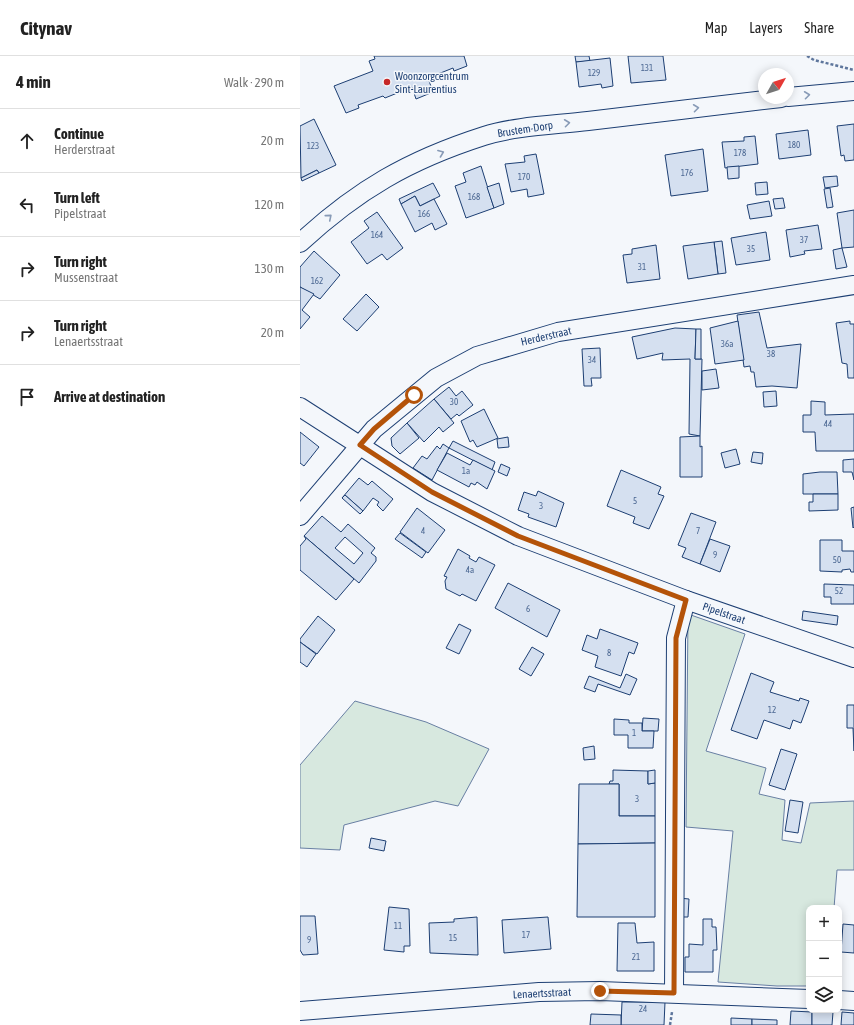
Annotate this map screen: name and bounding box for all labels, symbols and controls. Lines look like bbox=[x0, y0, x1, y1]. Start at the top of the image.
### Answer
text: Citynav bbox=[20, 17, 72, 39]
text: Map bbox=[705, 20, 727, 36]
text: Layers bbox=[749, 20, 782, 36]
text: Share bbox=[804, 20, 834, 36]
house number: 131 bbox=[641, 63, 653, 73]
house number: 129 bbox=[588, 68, 600, 78]
north arrow bbox=[758, 68, 794, 104]
place label: Woonzorgcentrum Sint-Laurentius bbox=[395, 70, 469, 95]
text: 4 min bbox=[16, 72, 51, 92]
text: Walk · 290 m bbox=[224, 75, 284, 90]
marker: Woonzorgcentrum Sint-Laurentius bbox=[382, 77, 392, 87]
one-way arrow bbox=[804, 91, 810, 100]
one-way arrow bbox=[693, 104, 699, 113]
street label: Brustem-Dorp bbox=[496, 119, 554, 139]
one-way arrow bbox=[563, 119, 570, 128]
text: Continue bbox=[54, 125, 104, 142]
icon: ahead bbox=[16, 130, 38, 152]
text: 20 m bbox=[261, 133, 284, 148]
house number: 180 bbox=[788, 140, 800, 150]
house number: 123 bbox=[307, 141, 319, 151]
text: Herderstraat bbox=[54, 142, 115, 157]
house number: 178 bbox=[734, 148, 746, 158]
one-way arrow bbox=[437, 149, 444, 157]
house number: 176 bbox=[681, 168, 693, 178]
house number: 170 bbox=[518, 172, 530, 182]
text: Turn left bbox=[54, 189, 100, 206]
house number: 168 bbox=[468, 192, 480, 202]
icon: left bbox=[16, 194, 38, 216]
text: 120 m bbox=[255, 197, 284, 212]
text: Pipelstraat bbox=[54, 206, 106, 221]
house number: 166 bbox=[418, 209, 430, 219]
one-way arrow bbox=[324, 215, 331, 222]
house number: 164 bbox=[371, 230, 383, 240]
house number: 37 bbox=[800, 235, 808, 245]
house number: 35 bbox=[747, 244, 755, 254]
text: Turn right bbox=[54, 253, 107, 270]
icon: right bbox=[16, 258, 38, 280]
text: 130 m bbox=[255, 261, 284, 276]
house number: 31 bbox=[638, 262, 646, 272]
text: Mussenstraat bbox=[54, 270, 118, 285]
house number: 162 bbox=[311, 276, 323, 286]
text: Turn right bbox=[54, 317, 107, 334]
icon: right bbox=[16, 322, 38, 344]
street label: Herderstraat bbox=[520, 324, 572, 348]
text: 20 m bbox=[261, 325, 284, 340]
text: Lenaertsstraat bbox=[54, 334, 123, 349]
house number: 36a bbox=[721, 339, 733, 349]
house number: 38 bbox=[767, 349, 775, 359]
house number: 34 bbox=[588, 355, 596, 365]
icon: arrive bbox=[16, 386, 38, 408]
route start bbox=[405, 386, 423, 404]
text: Arrive at destination bbox=[54, 388, 165, 405]
house number: 30 bbox=[450, 397, 458, 407]
house number: 44 bbox=[824, 419, 832, 429]
house number: 1a bbox=[462, 466, 470, 476]
house number: 5 bbox=[633, 496, 637, 506]
house number: 3 bbox=[539, 501, 543, 511]
house number: 4 bbox=[421, 526, 425, 536]
house number: 7 bbox=[696, 526, 700, 536]
house number: 9 bbox=[713, 550, 717, 560]
house number: 50 bbox=[833, 555, 841, 565]
house number: 4a bbox=[466, 565, 474, 575]
house number: 52 bbox=[835, 586, 843, 596]
street label: Pipelstraat bbox=[701, 600, 747, 626]
house number: 6 bbox=[526, 604, 530, 614]
house number: 8 bbox=[607, 648, 611, 658]
house number: 12 bbox=[768, 705, 776, 715]
house number: 1 bbox=[632, 728, 636, 738]
house number: 3 bbox=[635, 794, 639, 804]
map controls bbox=[806, 905, 842, 1013]
button: + bbox=[806, 905, 842, 941]
house number: 11 bbox=[394, 921, 402, 931]
house number: 17 bbox=[522, 930, 530, 940]
house number: 15 bbox=[449, 933, 457, 943]
house number: 9 bbox=[307, 935, 311, 945]
button: − bbox=[806, 941, 842, 977]
house number: 21 bbox=[632, 952, 640, 962]
button: layers bbox=[806, 977, 842, 1013]
route end bbox=[591, 982, 609, 1000]
street label: Lenaertsstraat bbox=[513, 985, 571, 1001]
house number: 24 bbox=[639, 1004, 647, 1014]

